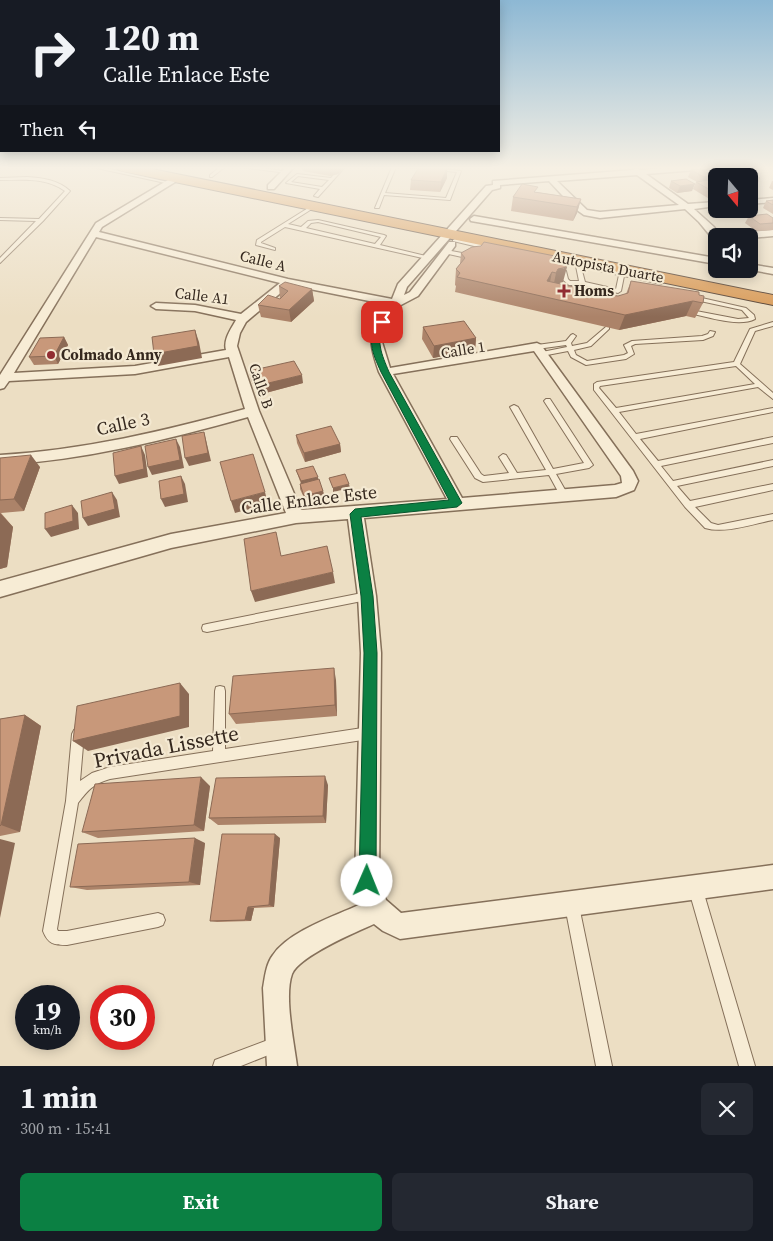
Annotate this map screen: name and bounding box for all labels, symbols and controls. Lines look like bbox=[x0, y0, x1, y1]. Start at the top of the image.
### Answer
text: 120 m bbox=[103, 14, 199, 62]
icon: right bbox=[20, 20, 85, 85]
text: Calle Enlace Este bbox=[103, 59, 270, 89]
icon: left bbox=[74, 115, 102, 143]
text: Then bbox=[20, 116, 64, 142]
north arrow bbox=[708, 168, 758, 218]
map controls bbox=[708, 168, 758, 278]
button: sound bbox=[708, 228, 758, 278]
street label: Calle A bbox=[238, 245, 289, 276]
street label: Autopista Duarte bbox=[551, 245, 666, 288]
place label: Homs bbox=[574, 280, 614, 301]
street label: Calle A1 bbox=[174, 282, 230, 309]
marker: Homs bbox=[558, 285, 570, 297]
pin bbox=[361, 301, 403, 343]
icon: arrive bbox=[368, 308, 396, 336]
street label: Calle 1 bbox=[439, 336, 487, 363]
place label: Colmado Anny bbox=[61, 344, 162, 365]
marker: Colmado Anny bbox=[45, 349, 57, 361]
street label: Calle B bbox=[244, 360, 279, 411]
street label: Calle 3 bbox=[94, 406, 152, 441]
street label: Calle Enlace Este bbox=[240, 479, 378, 520]
street label: Privada Lissette bbox=[91, 718, 241, 775]
position arrow bbox=[340, 854, 392, 906]
speed limit sign: 30 bbox=[90, 985, 155, 1050]
text: 19 bbox=[34, 994, 61, 1028]
text: km/h bbox=[33, 1022, 62, 1038]
text: 1 min bbox=[20, 1077, 98, 1118]
button: close bbox=[701, 1083, 753, 1135]
text: 300 m · 15:41 bbox=[20, 1117, 111, 1139]
button: Exit bbox=[20, 1173, 382, 1231]
button: Share bbox=[392, 1173, 753, 1231]

